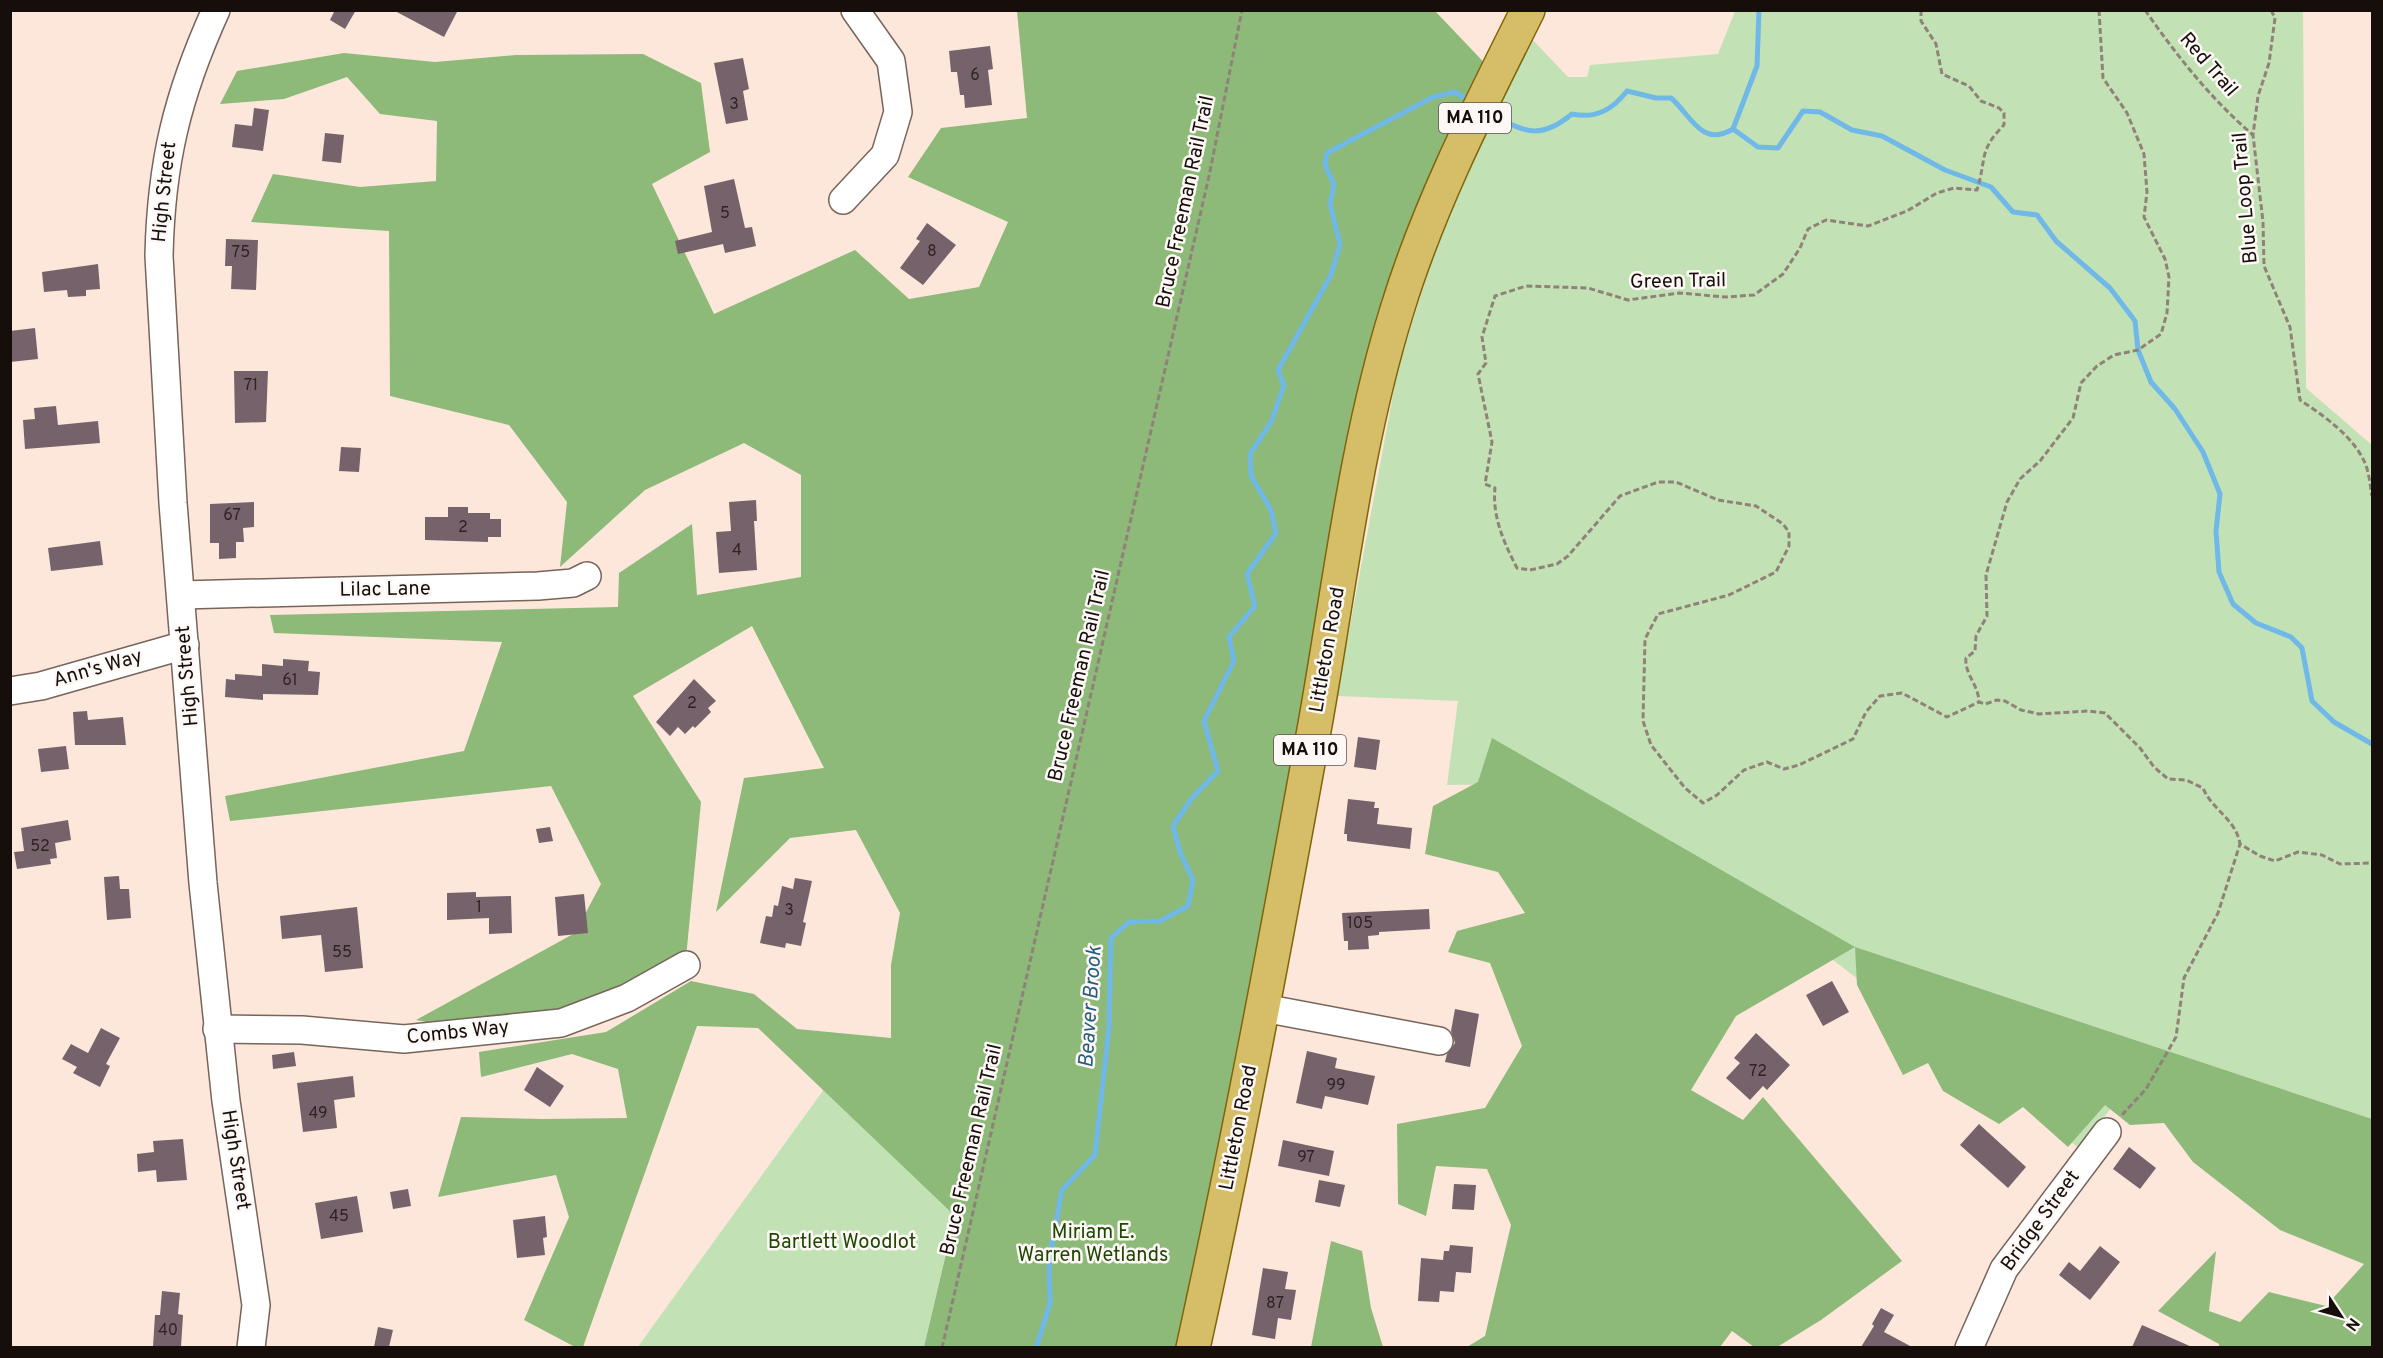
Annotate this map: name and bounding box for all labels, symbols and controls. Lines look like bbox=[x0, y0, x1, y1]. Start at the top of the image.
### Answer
street label: Red Trail bbox=[2173, 27, 2243, 103]
house number: 6 bbox=[970, 66, 980, 86]
street label: Bruce Freeman Rail Trail bbox=[1151, 93, 1221, 311]
house number: 3 bbox=[729, 95, 739, 115]
road number: MA 110 bbox=[1439, 103, 1511, 133]
street label: Blue Loop Trail bbox=[2227, 131, 2265, 265]
street label: High Street bbox=[147, 140, 183, 244]
house number: 5 bbox=[720, 204, 730, 224]
house number: 8 bbox=[927, 242, 937, 262]
house number: 75 bbox=[232, 243, 250, 263]
street label: Green Trail bbox=[1630, 268, 1726, 296]
house number: 71 bbox=[244, 376, 258, 396]
house number: 67 bbox=[223, 506, 241, 526]
house number: 2 bbox=[458, 518, 468, 538]
house number: 4 bbox=[732, 541, 742, 561]
street label: Bruce Freeman Rail Trail bbox=[1043, 568, 1117, 784]
street label: Lilac Lane bbox=[339, 576, 431, 604]
street label: Littleton Road bbox=[1304, 585, 1352, 715]
street label: High Street bbox=[171, 624, 205, 728]
street label: Ann's Way bbox=[50, 644, 146, 694]
house number: 61 bbox=[282, 671, 298, 691]
house number: 2 bbox=[687, 694, 697, 714]
road number: MA 110 bbox=[1274, 735, 1346, 765]
house number: 52 bbox=[30, 837, 50, 857]
house number: 1 bbox=[476, 898, 482, 918]
house number: 3 bbox=[784, 901, 794, 921]
house number: 105 bbox=[1347, 914, 1373, 934]
house number: 55 bbox=[332, 943, 352, 963]
water label: Beaver Brook bbox=[1073, 945, 1109, 1069]
street label: Combs Way bbox=[405, 1015, 511, 1051]
street label: Bruce Freeman Rail Trail bbox=[935, 1042, 1009, 1258]
house number: 72 bbox=[1749, 1062, 1767, 1082]
street label: Littleton Road bbox=[1214, 1063, 1264, 1193]
house number: 99 bbox=[1326, 1076, 1346, 1096]
house number: 49 bbox=[308, 1104, 328, 1124]
street label: High Street bbox=[214, 1108, 256, 1212]
house number: 97 bbox=[1297, 1148, 1315, 1168]
street label: Bridge Street bbox=[1996, 1165, 2086, 1277]
house number: 45 bbox=[329, 1207, 349, 1227]
park label: Miriam E. Warren Wetlands bbox=[1018, 1220, 1168, 1269]
park label: Bartlett Woodlot bbox=[768, 1230, 916, 1256]
north arrow bbox=[2311, 1286, 2371, 1346]
house number: 87 bbox=[1266, 1294, 1284, 1314]
text: N bbox=[2340, 1313, 2363, 1334]
house number: 40 bbox=[158, 1321, 178, 1341]

